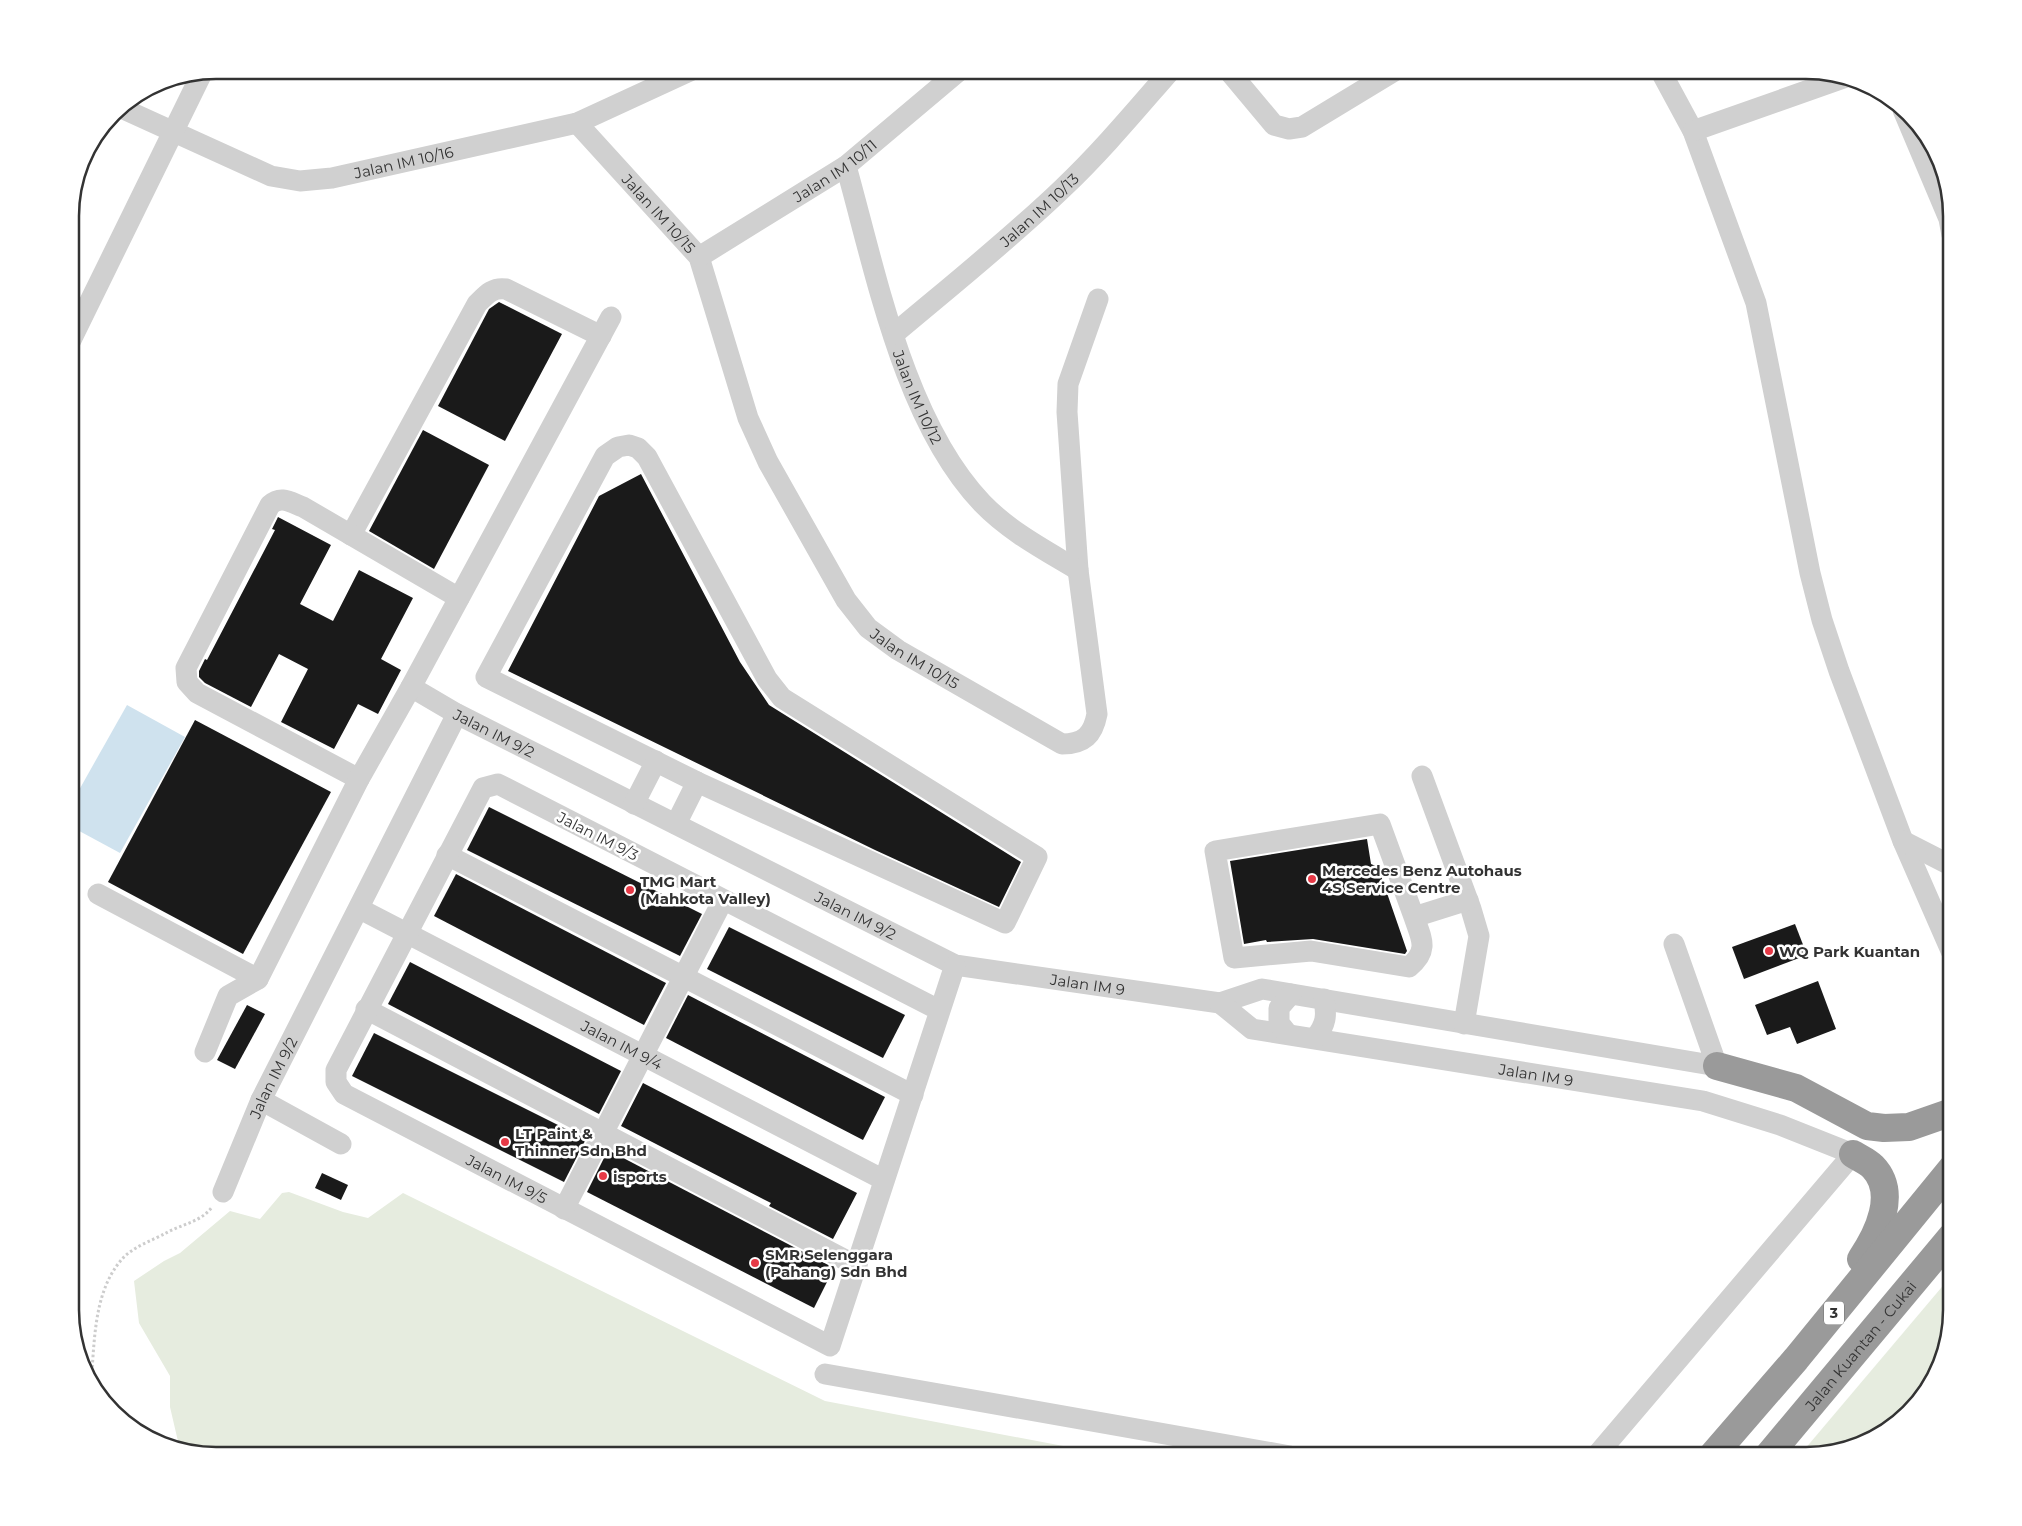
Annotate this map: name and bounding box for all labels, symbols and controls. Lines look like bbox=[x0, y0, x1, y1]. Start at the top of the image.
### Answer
street label: Jalan IM 10/11 bbox=[789, 135, 880, 207]
street label: Jalan IM 10/16 bbox=[351, 142, 455, 182]
street label: Jalan IM 10/15 bbox=[618, 169, 700, 257]
street label: Jalan IM 10/13 bbox=[995, 169, 1083, 251]
street label: Jalan IM 10/12 bbox=[889, 346, 947, 447]
street label: Jalan IM 10/15 bbox=[866, 623, 963, 693]
street label: Jalan IM 9/2 bbox=[449, 704, 538, 761]
street label: Jalan IM 9/3 bbox=[553, 807, 642, 865]
place label: Mercedes Benz Autohaus 4S Service Centre bbox=[1322, 861, 1522, 897]
place label: TMG Mart (Mahkota Valley) bbox=[640, 872, 771, 908]
marker: Mercedes Benz Autohaus 4S Service Centre bbox=[1306, 873, 1318, 885]
marker: TMG Mart (Mahkota Valley) bbox=[624, 884, 636, 896]
street label: Jalan IM 9/2 bbox=[811, 886, 900, 943]
place label: WQ Park Kuantan bbox=[1779, 942, 1920, 961]
marker: WQ Park Kuantan bbox=[1763, 945, 1775, 957]
street label: Jalan IM 9 bbox=[1048, 969, 1126, 999]
street label: Jalan IM 9/4 bbox=[577, 1015, 666, 1073]
street label: Jalan IM 9/2 bbox=[245, 1034, 301, 1122]
street label: Jalan IM 9 bbox=[1497, 1059, 1575, 1090]
place label: LT Paint & Thinner Sdn Bhd bbox=[515, 1124, 647, 1160]
marker: LT Paint & Thinner Sdn Bhd bbox=[499, 1136, 511, 1148]
street label: Jalan IM 9/5 bbox=[462, 1149, 551, 1207]
place label: isports bbox=[613, 1167, 667, 1186]
marker: isports bbox=[597, 1170, 609, 1182]
place label: SMR Selenggara (Pahang) Sdn Bhd bbox=[765, 1245, 907, 1281]
marker: SMR Selenggara (Pahang) Sdn Bhd bbox=[749, 1257, 761, 1269]
street label: Jalan Kuantan - Cukai bbox=[1800, 1277, 1920, 1415]
road number: 3 bbox=[1824, 1302, 1844, 1325]

